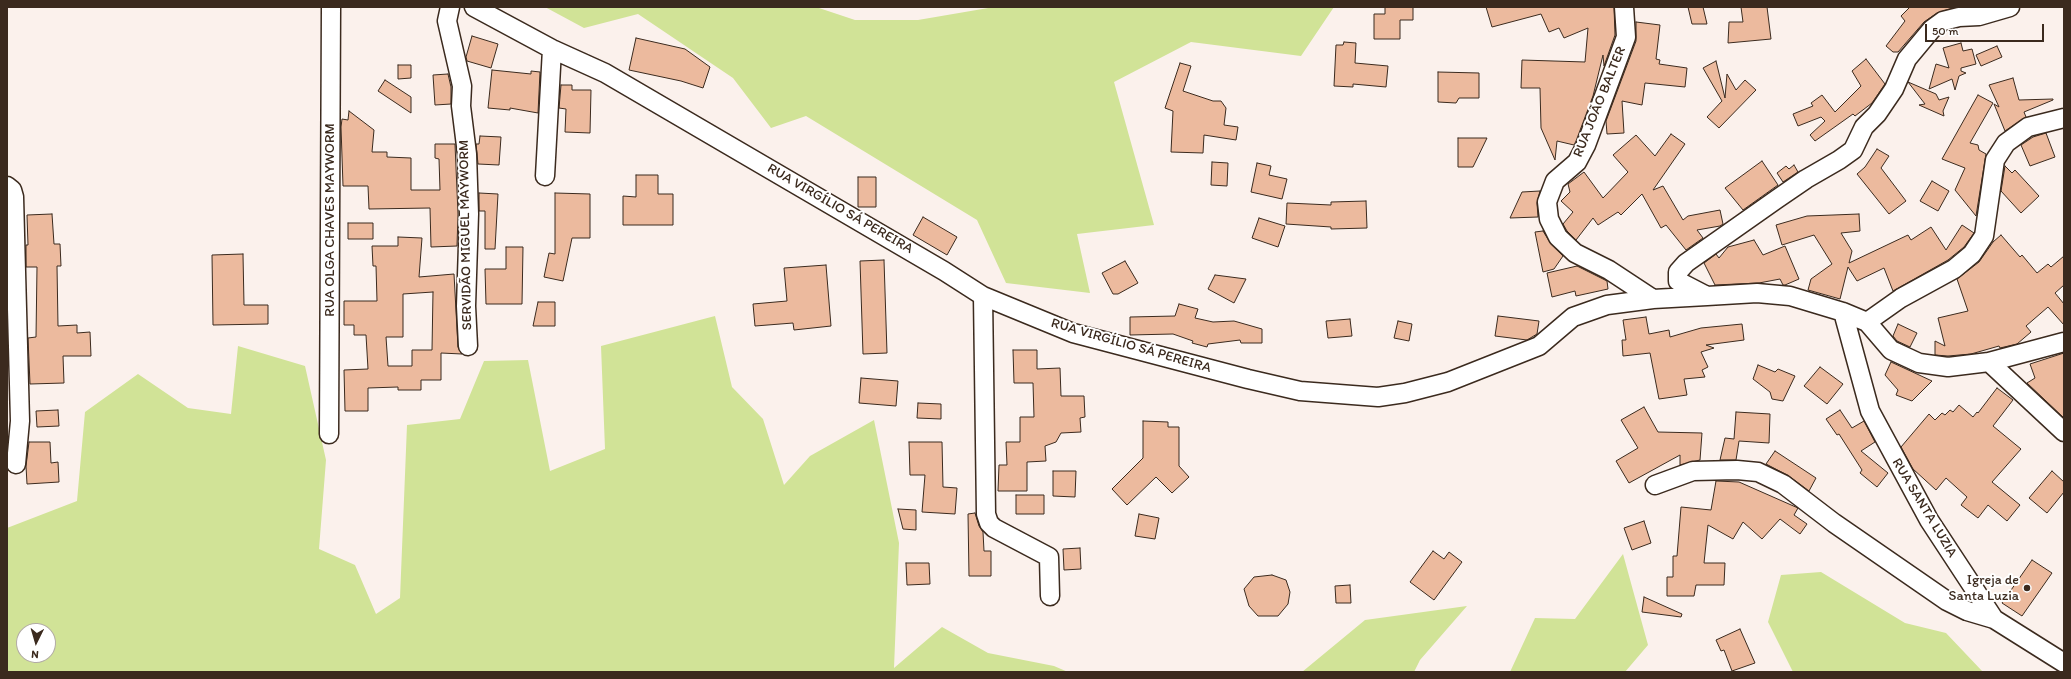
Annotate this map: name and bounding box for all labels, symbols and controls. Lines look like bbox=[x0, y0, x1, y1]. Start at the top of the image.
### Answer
scale bar bbox=[1927, 16, 2046, 42]
text: 50 m bbox=[1932, 24, 1958, 38]
street label: RUA JOÃO BALTER bbox=[1570, 44, 1630, 160]
street label: RUA OLGA CHAVES MAYWORM bbox=[322, 123, 338, 317]
street label: SERVIDÃO MIGUEL MAYWORM bbox=[456, 140, 476, 330]
street label: RUA VIRGÍLIO SÁ PEREIRA bbox=[764, 160, 916, 258]
street label: RUA VIRGÍLIO SÁ PEREIRA bbox=[1049, 315, 1213, 377]
street label: RUA SANTA LUZIA bbox=[1888, 455, 1960, 561]
place label: Igreja de Santa Luzia bbox=[1949, 572, 2019, 604]
marker: Igreja de Santa Luzia bbox=[2022, 583, 2032, 593]
north arrow bbox=[16, 623, 56, 663]
text: N bbox=[31, 648, 39, 661]

